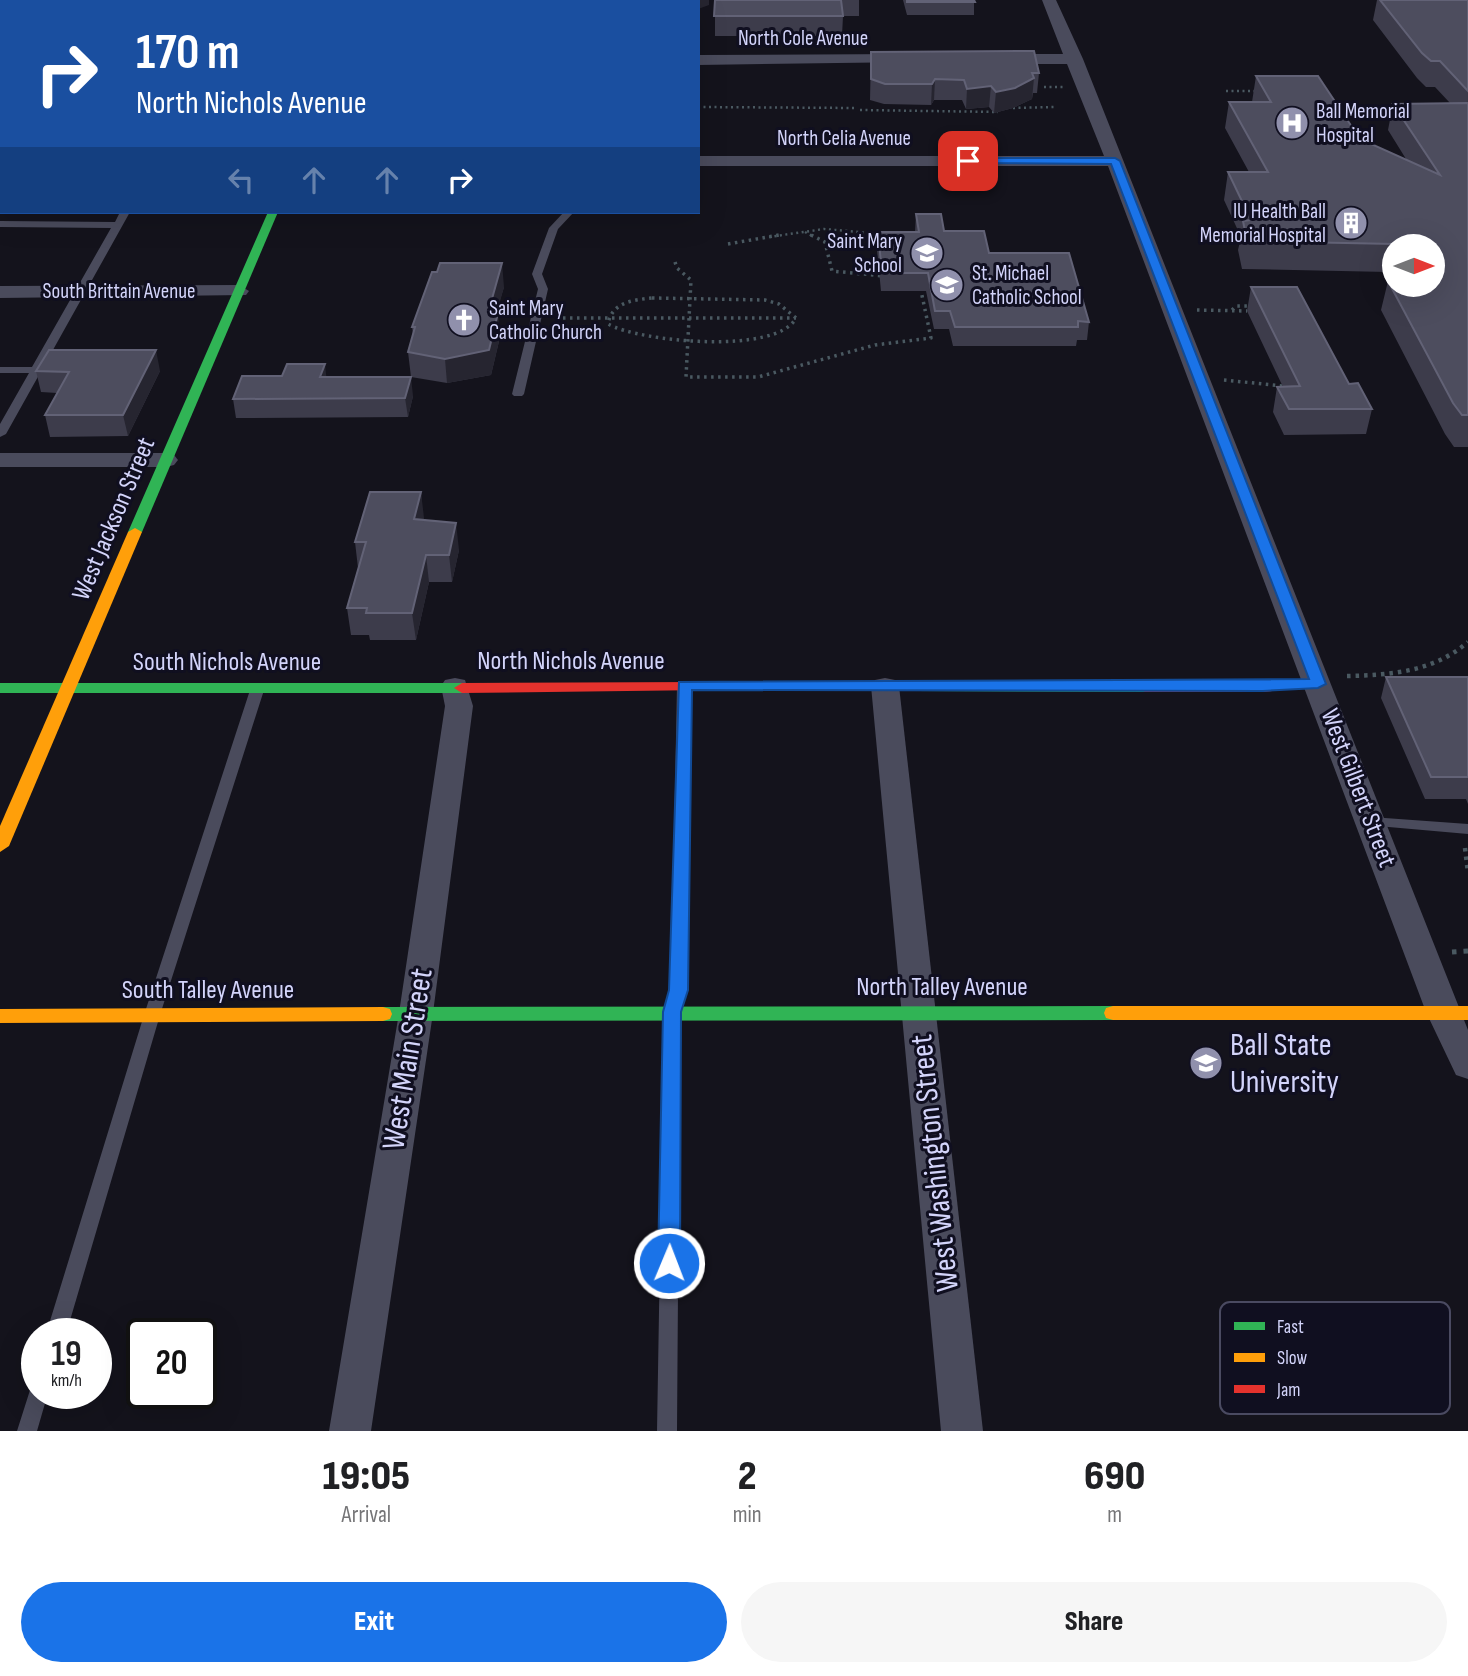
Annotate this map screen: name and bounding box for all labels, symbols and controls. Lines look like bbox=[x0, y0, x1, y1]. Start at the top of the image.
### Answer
text: 170 m bbox=[136, 24, 240, 83]
street label: North Cole Avenue bbox=[738, 26, 868, 51]
icon: right bbox=[21, 28, 112, 119]
text: North Nichols Avenue bbox=[136, 84, 367, 123]
place label: Ball Memorial Hospital bbox=[1316, 99, 1410, 148]
hospital icon: Ball Memorial Hospital bbox=[1273, 104, 1311, 142]
street label: North Celia Avenue bbox=[777, 126, 911, 151]
pin bbox=[938, 131, 998, 191]
icon: arrive bbox=[949, 142, 987, 180]
icon: left bbox=[222, 161, 260, 199]
icon: ahead bbox=[295, 161, 333, 199]
icon: ahead bbox=[368, 161, 406, 199]
icon: right bbox=[441, 161, 479, 199]
place label: IU Health Ball Memorial Hospital bbox=[1200, 199, 1326, 248]
building icon: IU Health Ball Memorial Hospital bbox=[1332, 204, 1370, 242]
place label: Saint Mary School bbox=[827, 229, 902, 278]
school or university icon: Saint Mary School bbox=[908, 234, 946, 272]
north arrow bbox=[1382, 234, 1446, 298]
map controls bbox=[1382, 234, 1445, 297]
place label: St. Michael Catholic School bbox=[972, 261, 1082, 310]
school or university icon: St. Michael Catholic School bbox=[928, 266, 966, 304]
street label: South Brittain Avenue bbox=[43, 279, 195, 304]
place label: Saint Mary Catholic Church bbox=[489, 296, 602, 345]
church icon: Saint Mary Catholic Church bbox=[445, 301, 483, 339]
street label: West Jackson Street bbox=[66, 433, 162, 605]
street label: North Nichols Avenue bbox=[477, 646, 665, 677]
street label: South Nichols Avenue bbox=[133, 647, 321, 678]
street label: West Gilbert Street bbox=[1314, 704, 1402, 872]
street label: West Main Street bbox=[374, 966, 442, 1152]
street label: North Talley Avenue bbox=[856, 972, 1028, 1003]
street label: South Talley Avenue bbox=[122, 975, 294, 1006]
place label: Ball State University bbox=[1230, 1026, 1339, 1102]
street label: West Washington Street bbox=[902, 1032, 968, 1294]
school or university icon: Ball State University bbox=[1187, 1044, 1225, 1082]
position arrow bbox=[632, 1226, 706, 1300]
legend bbox=[1220, 1302, 1450, 1414]
text: Fast bbox=[1277, 1316, 1304, 1339]
speed limit sign: 20 bbox=[126, 1318, 217, 1409]
text: 19 bbox=[51, 1333, 82, 1376]
text: Slow bbox=[1277, 1347, 1307, 1370]
text: km/h bbox=[51, 1370, 82, 1391]
text: Jam bbox=[1276, 1379, 1300, 1402]
text: 19:05 bbox=[323, 1451, 410, 1502]
text: 2 bbox=[738, 1451, 757, 1502]
text: 690 bbox=[1084, 1451, 1145, 1502]
text: Arrival bbox=[342, 1501, 391, 1529]
text: min bbox=[733, 1501, 762, 1529]
text: m bbox=[1107, 1501, 1122, 1529]
button: Exit bbox=[21, 1582, 727, 1662]
button: Share bbox=[741, 1582, 1447, 1662]

